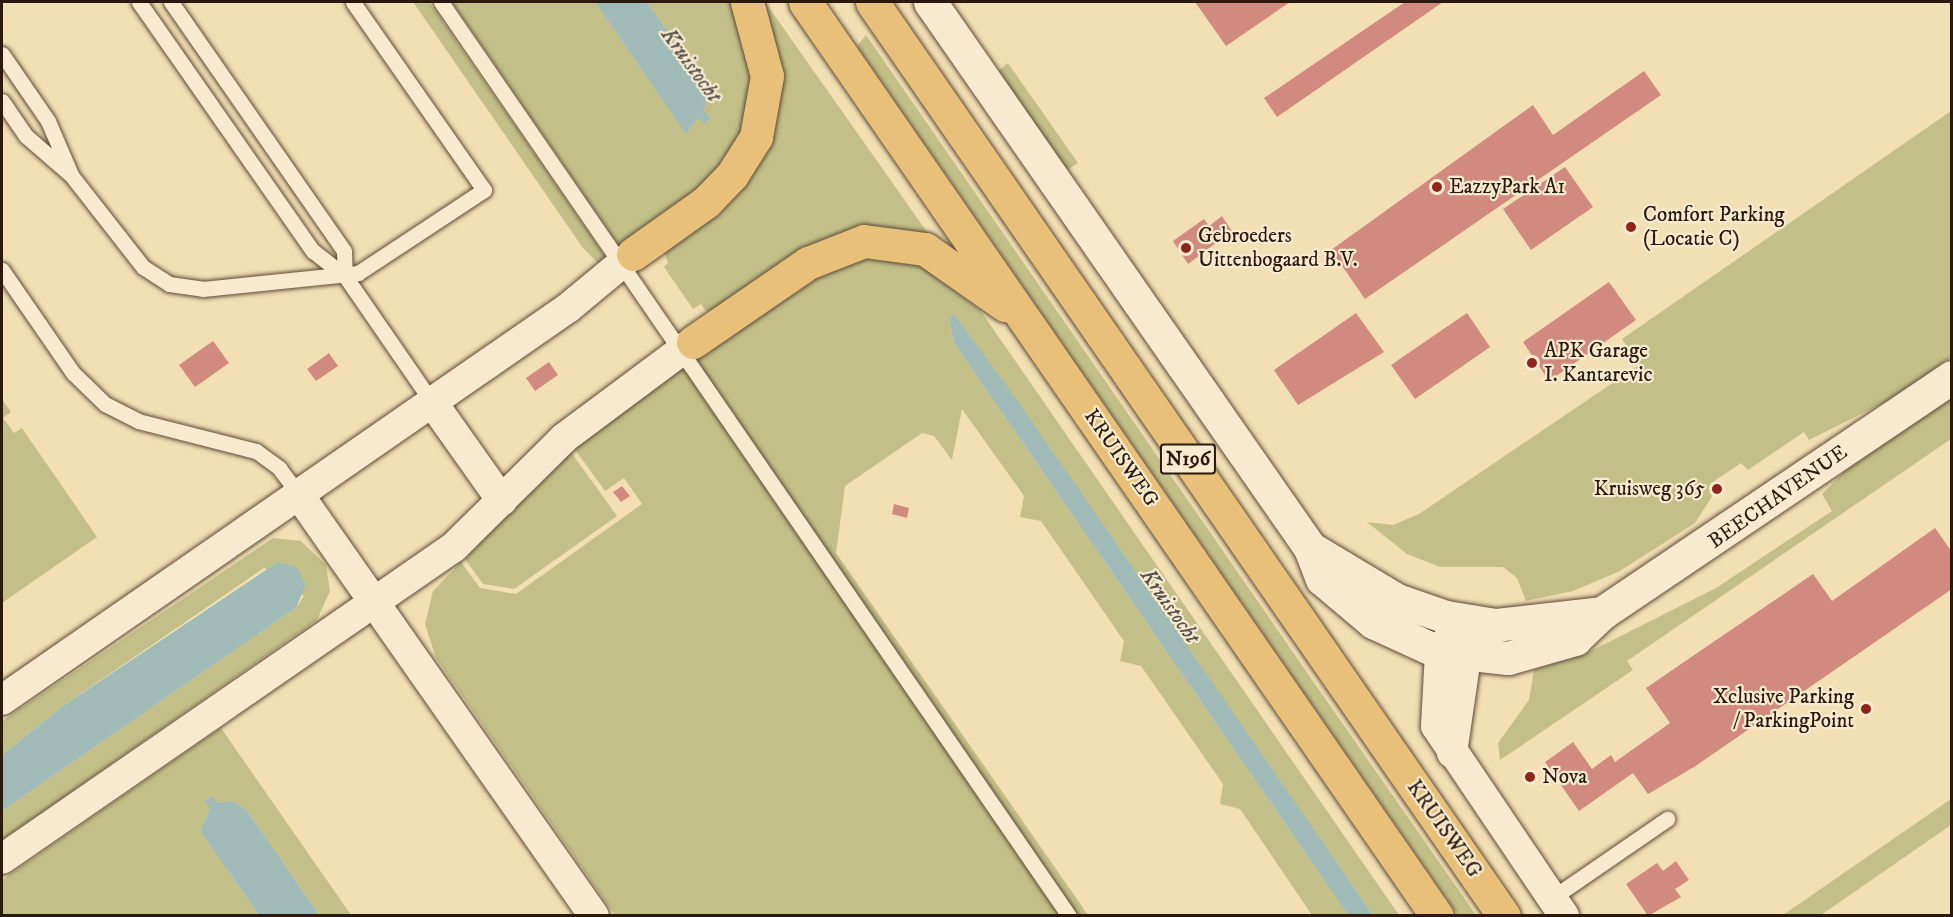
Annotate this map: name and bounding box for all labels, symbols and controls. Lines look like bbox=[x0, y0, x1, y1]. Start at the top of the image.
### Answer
water label: Kruistocht bbox=[655, 23, 727, 107]
place label: EazzyPark A1 bbox=[1449, 174, 1565, 200]
marker: EazzyPark A1 bbox=[1430, 180, 1444, 194]
place label: Comfort Parking (Locatie C) bbox=[1643, 202, 1785, 252]
marker: Comfort Parking (Locatie C) bbox=[1624, 220, 1638, 234]
place label: Gebroeders Uittenbogaard B.V. bbox=[1198, 223, 1358, 273]
marker: Gebroeders Uittenbogaard B.V. bbox=[1179, 241, 1193, 255]
place label: APK Garage I. Kantarevic bbox=[1544, 338, 1653, 388]
marker: APK Garage I. Kantarevic bbox=[1525, 356, 1539, 370]
street label: KRUISWEG bbox=[1078, 404, 1164, 512]
street label: BEECHAVENUE bbox=[1704, 440, 1852, 554]
road number: N196 bbox=[1160, 442, 1216, 476]
place label: Kruisweg 365 bbox=[1594, 476, 1705, 502]
marker: Kruisweg 365 bbox=[1710, 482, 1724, 496]
water label: Kruistocht bbox=[1135, 563, 1205, 649]
place label: Xclusive Parking / ParkingPoint bbox=[1713, 684, 1854, 734]
marker: Xclusive Parking / ParkingPoint bbox=[1859, 702, 1873, 716]
place label: Nova bbox=[1542, 764, 1587, 790]
marker: Nova bbox=[1523, 770, 1537, 784]
street label: KRUISWEG bbox=[1401, 775, 1487, 883]

